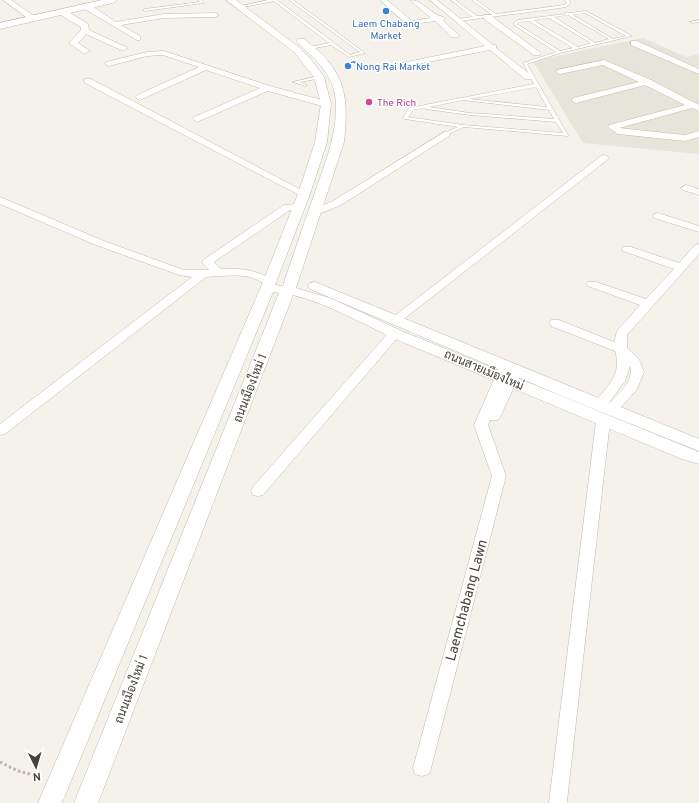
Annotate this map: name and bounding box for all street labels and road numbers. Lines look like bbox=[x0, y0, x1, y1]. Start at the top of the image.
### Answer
street label: ถนนสายเมืองใหม่ bbox=[441, 346, 526, 395]
street label: ถนนเมืองใหม่ 1 bbox=[230, 351, 271, 425]
street label: Laemchabang Lawn bbox=[443, 538, 492, 663]
street label: ถนนเมืองใหม่ 1 bbox=[111, 652, 152, 726]

